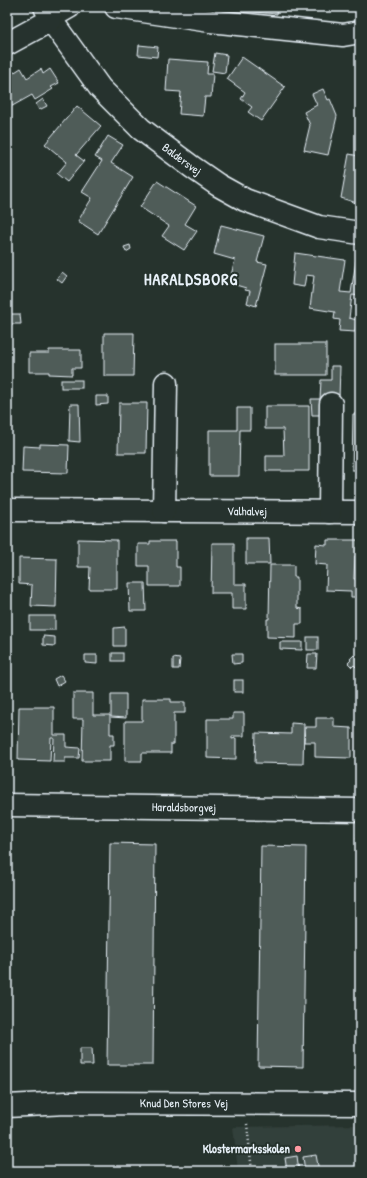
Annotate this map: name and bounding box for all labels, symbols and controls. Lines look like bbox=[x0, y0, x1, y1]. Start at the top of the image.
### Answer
street label: Baldersvej bbox=[159, 139, 205, 179]
district label: HARALDSBORG bbox=[144, 268, 238, 290]
street label: Valhalvej bbox=[227, 502, 267, 519]
street label: Haraldsborgvej bbox=[152, 798, 216, 816]
street label: Knud Den Stores Vej bbox=[140, 1094, 228, 1112]
place label: Klostermarksskolen bbox=[203, 1140, 291, 1157]
marker: Klostermarksskolen bbox=[293, 1144, 303, 1154]

